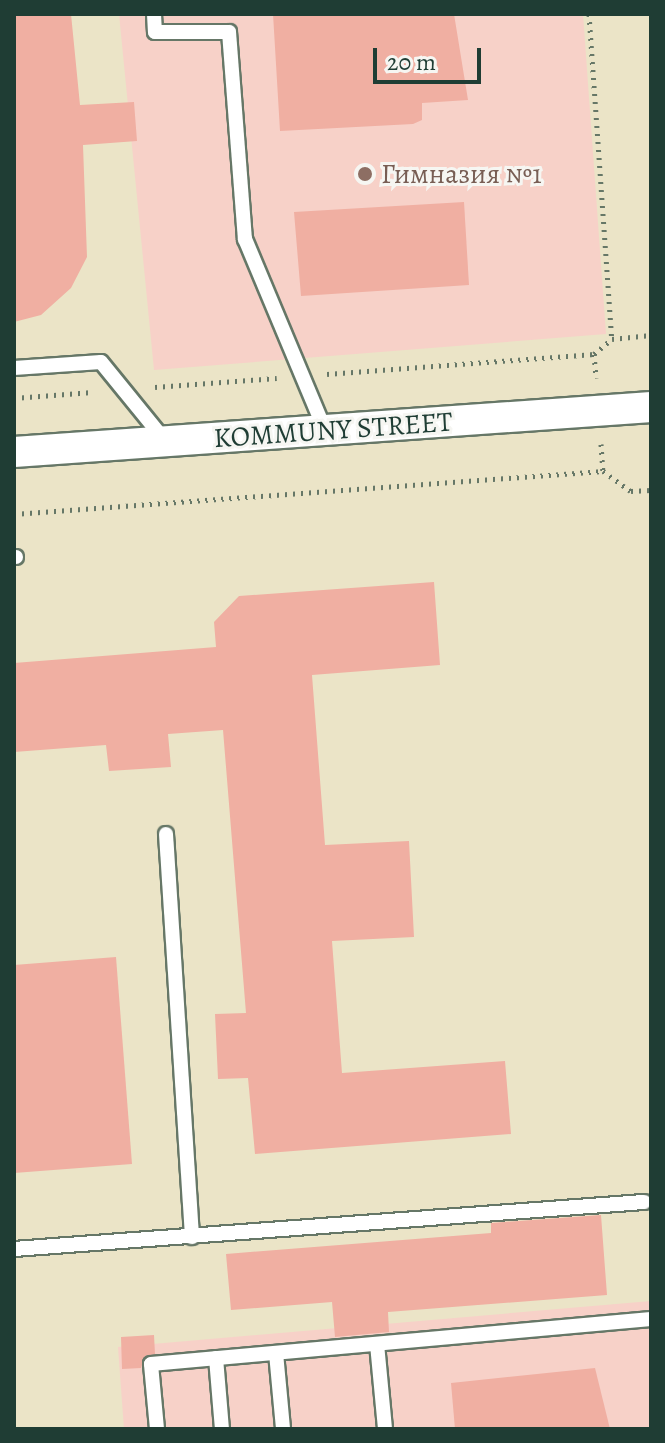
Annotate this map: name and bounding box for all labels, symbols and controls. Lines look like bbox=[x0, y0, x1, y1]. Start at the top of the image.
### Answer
scale bar bbox=[377, 32, 485, 82]
text: 20 m bbox=[387, 46, 436, 78]
place label: Гимназия №1 bbox=[381, 157, 542, 191]
marker: Гимназия №1 bbox=[356, 165, 374, 183]
street label: KOMMUNY STREET bbox=[212, 405, 454, 455]

